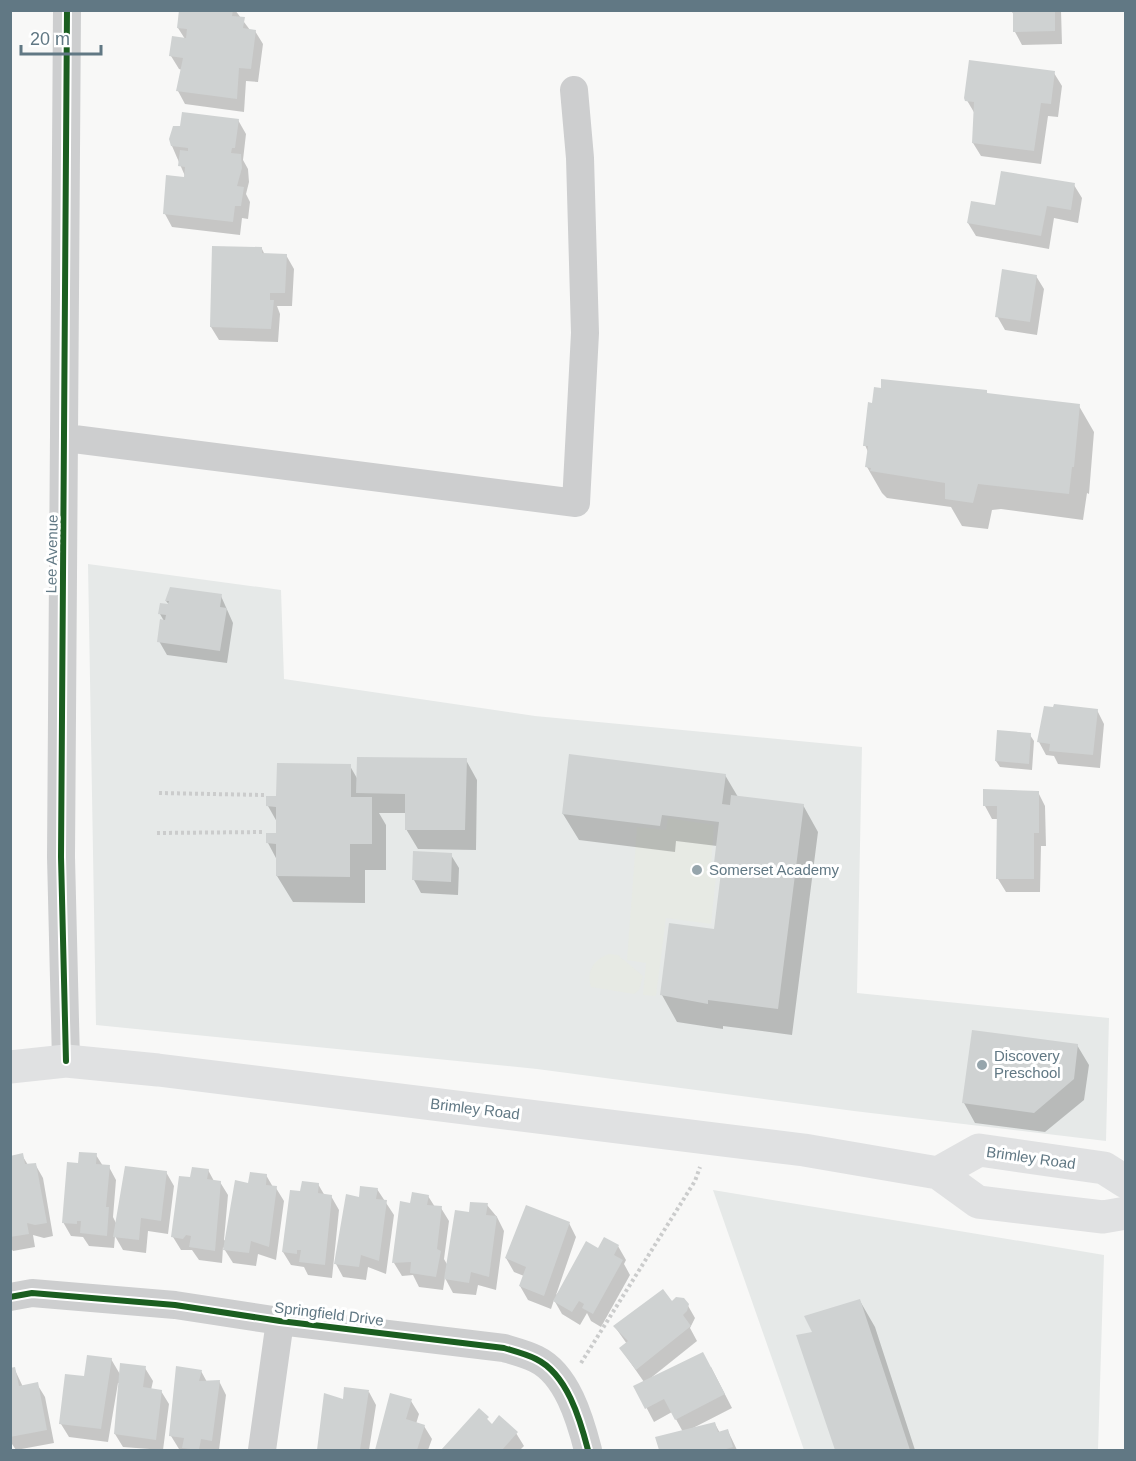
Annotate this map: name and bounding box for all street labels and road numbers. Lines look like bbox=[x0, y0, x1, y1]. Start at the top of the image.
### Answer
street label: Lee Avenue bbox=[42, 514, 61, 594]
street label: Brimley Road bbox=[429, 1095, 521, 1122]
street label: Brimley Road bbox=[985, 1143, 1077, 1172]
street label: Springfield Drive bbox=[273, 1298, 385, 1329]

